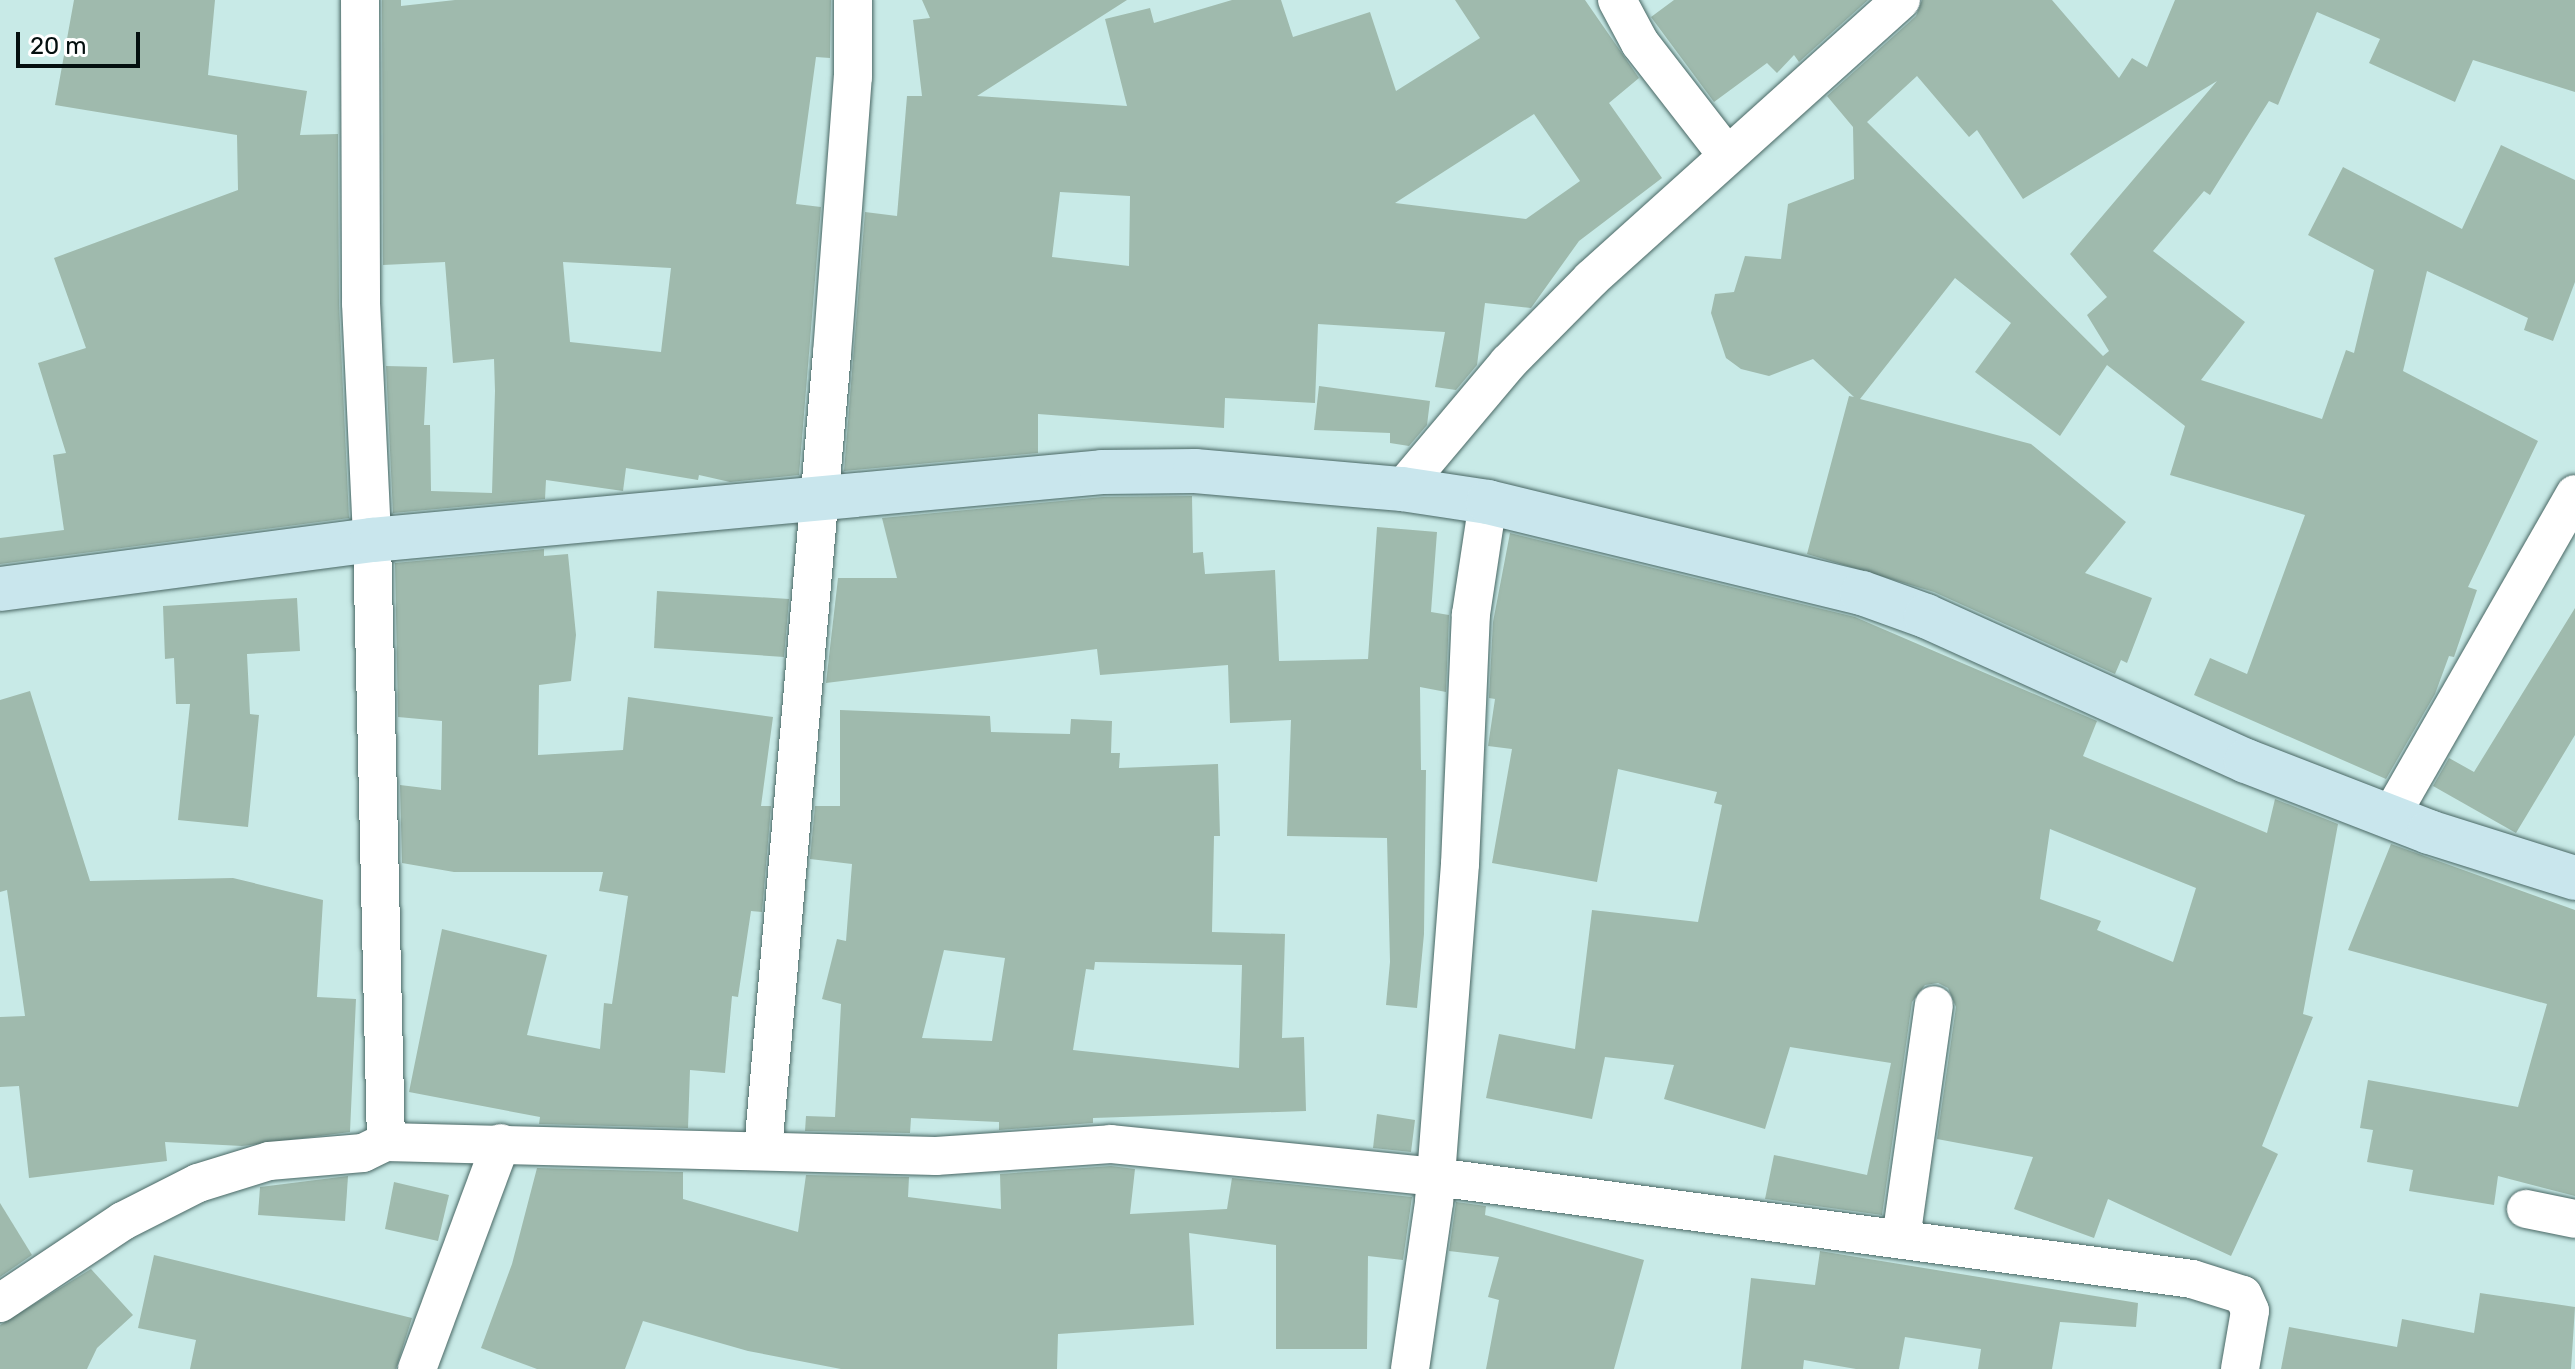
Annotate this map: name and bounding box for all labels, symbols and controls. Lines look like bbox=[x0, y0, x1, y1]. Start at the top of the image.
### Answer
scale bar bbox=[20, 16, 144, 66]
text: 20 m bbox=[30, 32, 87, 60]

